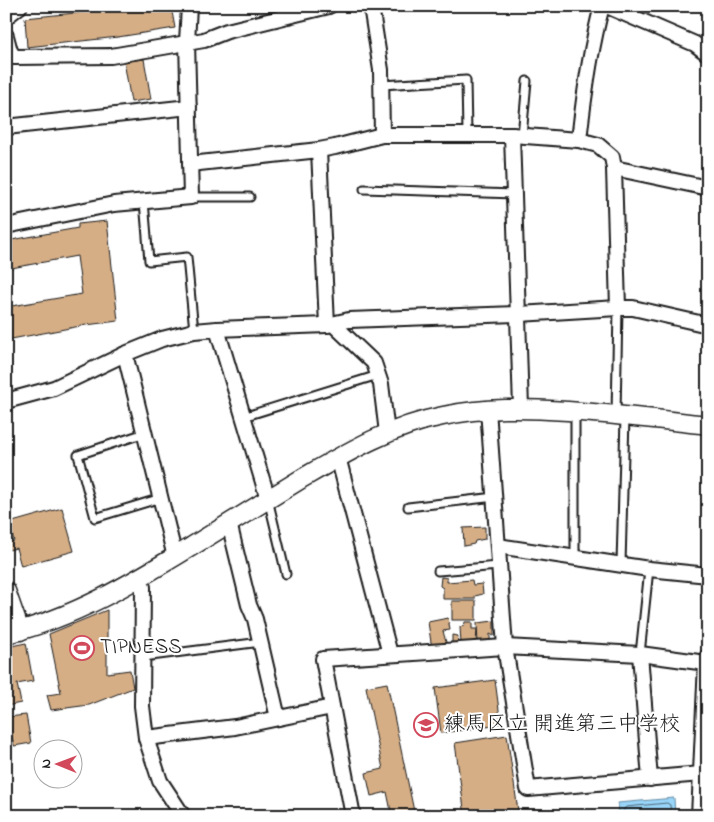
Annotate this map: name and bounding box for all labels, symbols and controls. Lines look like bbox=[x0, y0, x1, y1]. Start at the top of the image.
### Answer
place label: TIPNESS bbox=[100, 633, 182, 663]
sports icon: TIPNESS bbox=[69, 635, 95, 661]
place label: 練馬区立 開進第三中学校 bbox=[444, 710, 680, 740]
school or university icon: 練馬区立 開進第三中学校 bbox=[413, 712, 439, 738]
north arrow bbox=[32, 740, 82, 790]
text: N bbox=[36, 759, 57, 769]

